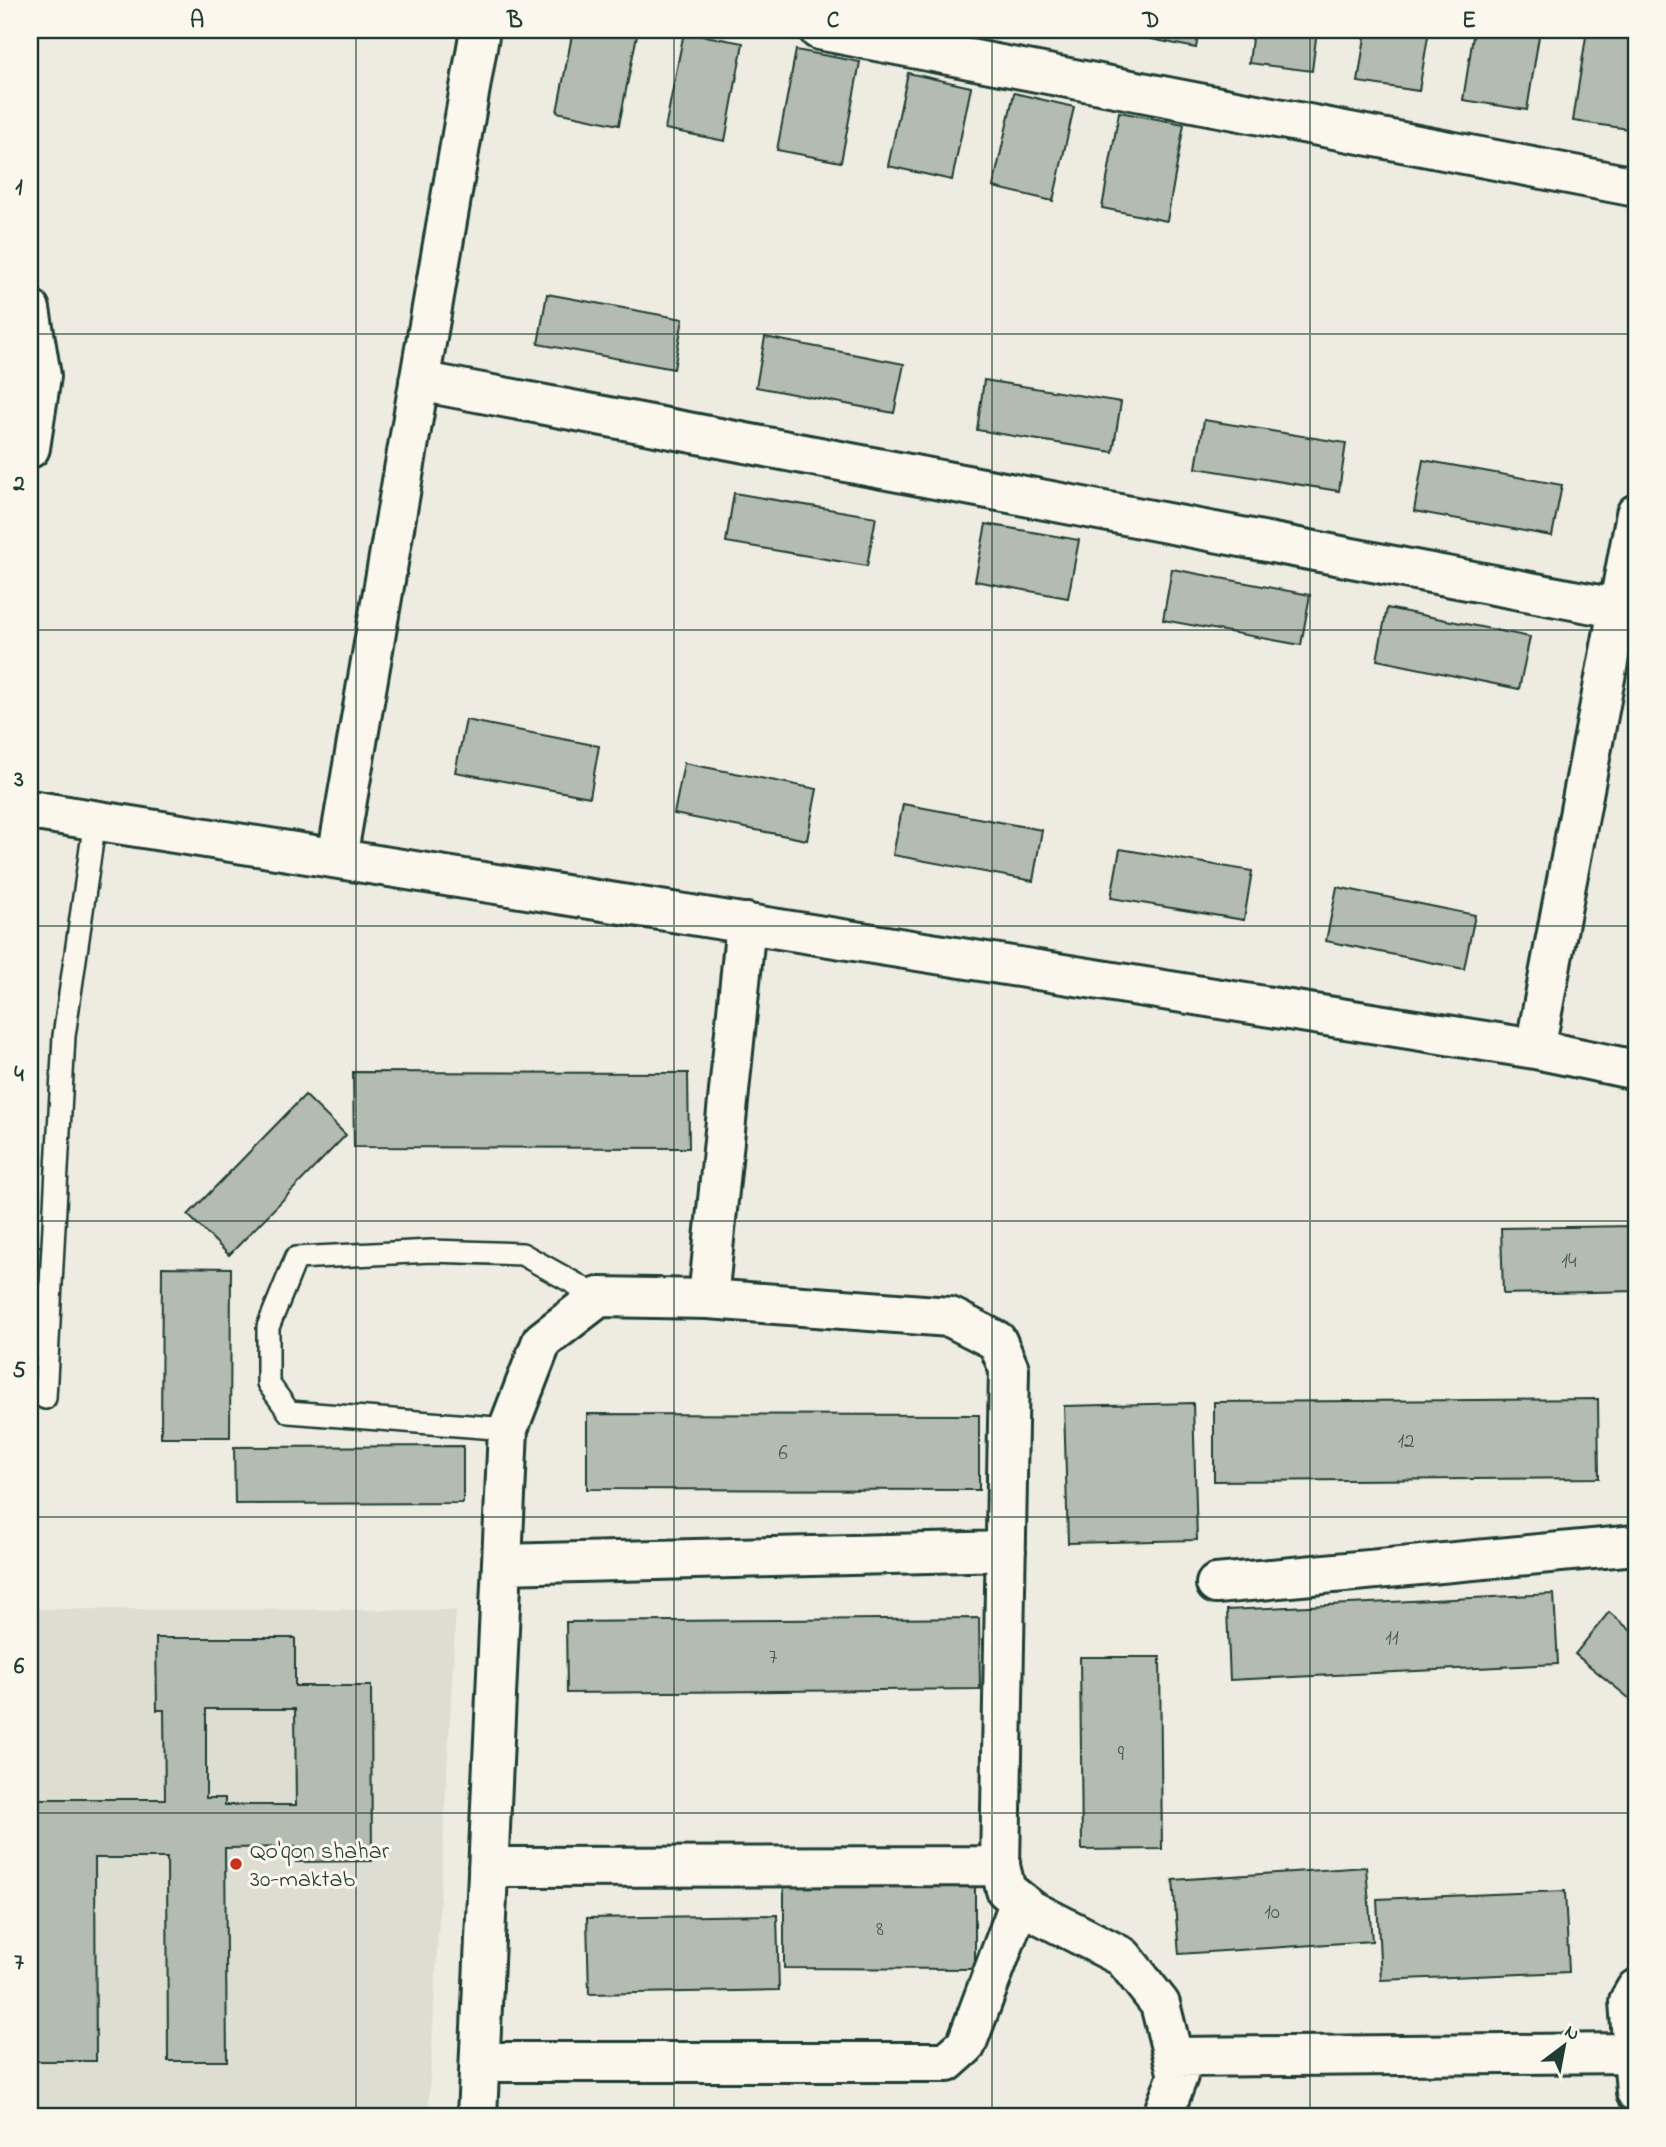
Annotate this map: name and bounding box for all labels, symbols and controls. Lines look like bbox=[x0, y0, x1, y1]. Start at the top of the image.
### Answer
text: A bbox=[190, 5, 204, 38]
text: B bbox=[506, 5, 523, 38]
text: C bbox=[827, 5, 840, 38]
text: D bbox=[1142, 5, 1159, 38]
text: E bbox=[1462, 5, 1476, 38]
text: 1 bbox=[15, 172, 23, 205]
text: 2 bbox=[12, 468, 25, 501]
text: 3 bbox=[13, 764, 24, 797]
text: 4 bbox=[14, 1059, 24, 1092]
house number: 14 bbox=[1561, 1247, 1577, 1277]
text: 5 bbox=[12, 1355, 26, 1388]
house number: 12 bbox=[1397, 1427, 1415, 1457]
house number: 6 bbox=[778, 1439, 788, 1469]
house number: 11 bbox=[1385, 1624, 1399, 1654]
house number: 7 bbox=[769, 1643, 778, 1673]
text: 6 bbox=[14, 1651, 25, 1684]
house number: 9 bbox=[1118, 1740, 1125, 1770]
place label: Qo'qon shahar 30-maktab bbox=[250, 1835, 390, 1898]
marker: Qo'qon shahar 30-maktab bbox=[228, 1856, 244, 1872]
house number: 10 bbox=[1264, 1898, 1280, 1928]
house number: 8 bbox=[876, 1915, 884, 1945]
text: 7 bbox=[14, 1947, 24, 1980]
north arrow bbox=[1530, 2010, 1600, 2080]
text: N bbox=[1559, 2019, 1584, 2049]

